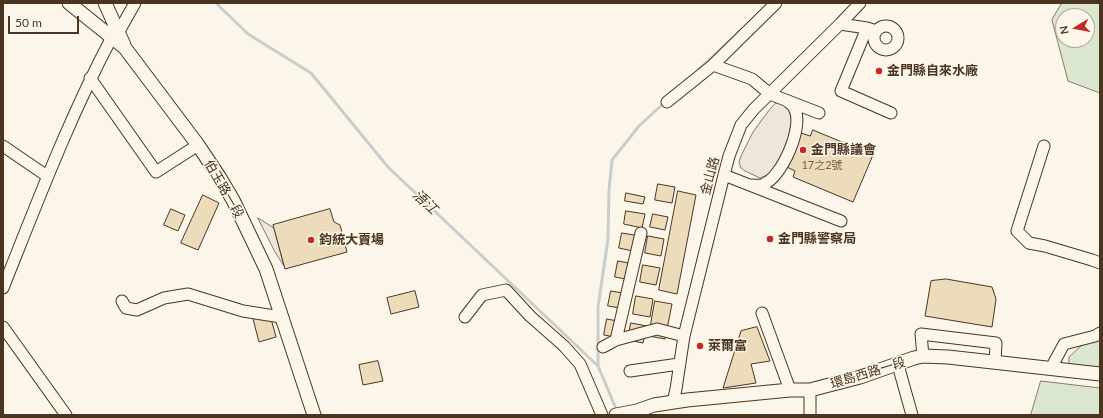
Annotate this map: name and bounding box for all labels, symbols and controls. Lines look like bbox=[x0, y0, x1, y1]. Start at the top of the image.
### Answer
scale bar bbox=[10, 8, 81, 34]
north arrow bbox=[1055, 8, 1095, 48]
text: 50 m bbox=[15, 15, 42, 30]
text: N bbox=[1057, 25, 1071, 35]
place label: 金門縣自來水廠 bbox=[887, 63, 978, 79]
marker: 金門縣自來水廠 bbox=[874, 66, 884, 76]
place label: 金門縣議會 bbox=[811, 142, 876, 158]
marker: 金門縣議會 bbox=[798, 145, 808, 155]
street label: 金山路 bbox=[697, 155, 723, 197]
street label: 伯玉路一段 bbox=[201, 157, 247, 221]
house number: 17之2號 bbox=[801, 158, 843, 172]
water label: 浯江 bbox=[409, 186, 441, 218]
place label: 金門縣警察局 bbox=[778, 231, 856, 247]
place label: 鈞統大賣場 bbox=[319, 232, 384, 248]
marker: 金門縣警察局 bbox=[765, 234, 775, 244]
marker: 鈞統大賣場 bbox=[306, 235, 316, 245]
place label: 萊爾富 bbox=[708, 338, 747, 354]
marker: 萊爾富 bbox=[695, 341, 705, 351]
street label: 環島西路一段 bbox=[828, 354, 908, 392]

